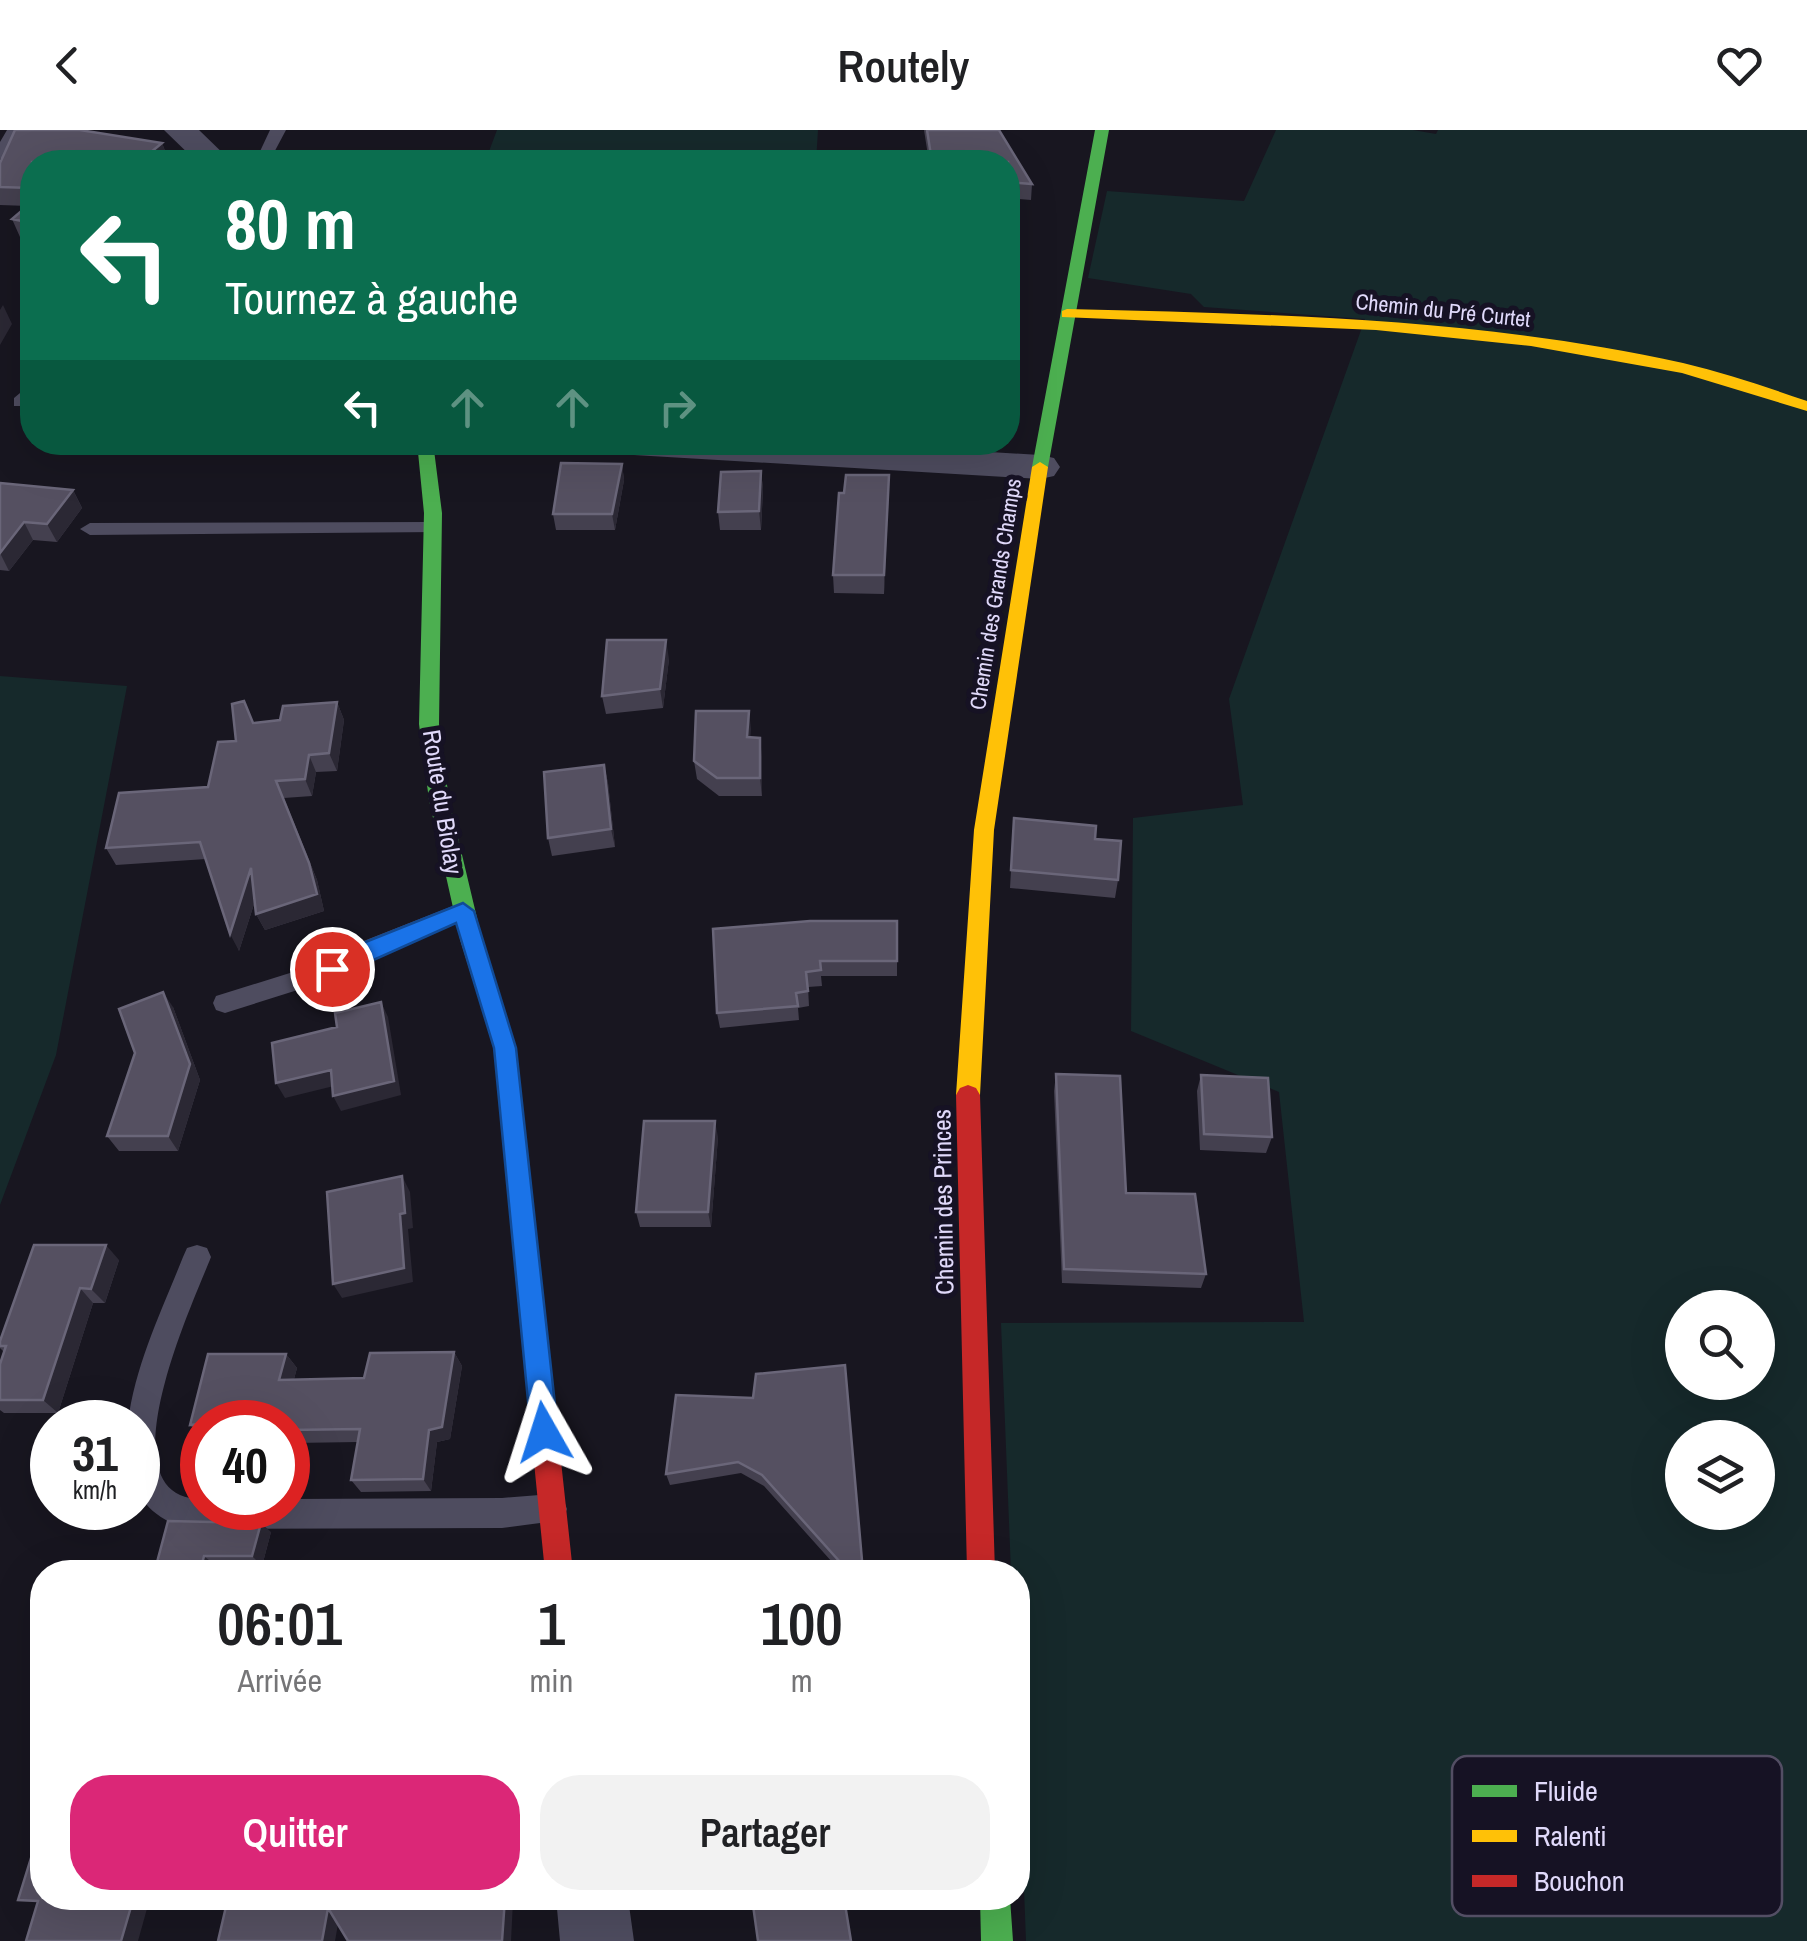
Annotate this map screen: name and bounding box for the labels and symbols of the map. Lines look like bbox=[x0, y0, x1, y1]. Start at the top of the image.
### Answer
street label: Chemin du Pré Curtet bbox=[1354, 286, 1532, 334]
street label: Chemin des Grands Champs bbox=[962, 476, 1028, 712]
street label: Route du Biolay bbox=[415, 727, 471, 877]
pin bbox=[290, 927, 375, 1012]
street label: Chemin des Princes bbox=[924, 1109, 962, 1295]
position arrow bbox=[492, 1380, 596, 1484]
speed limit sign: 40 bbox=[180, 1400, 310, 1530]
legend bbox=[1452, 1756, 1782, 1916]
text: Fluide bbox=[1534, 1772, 1598, 1810]
text: Ralenti bbox=[1534, 1817, 1607, 1855]
text: Bouchon bbox=[1534, 1862, 1625, 1900]

